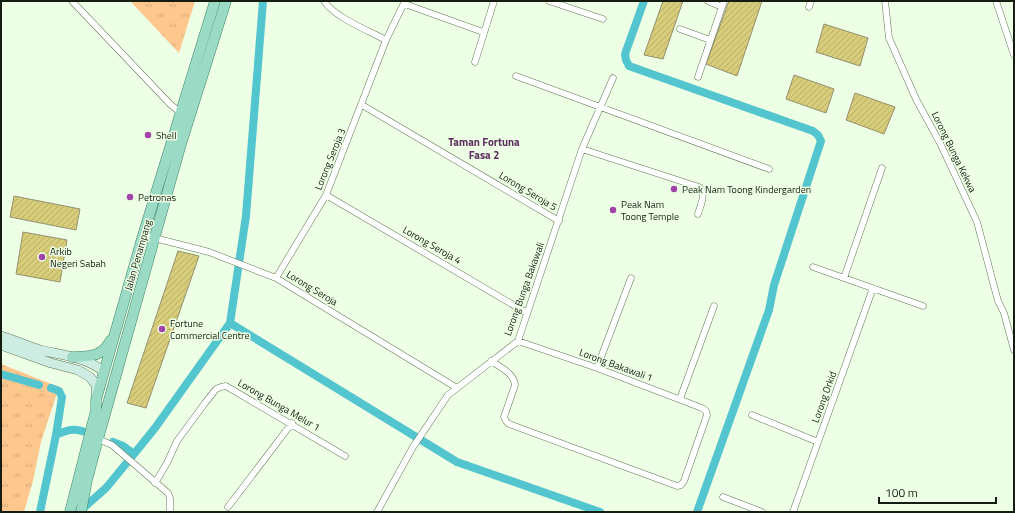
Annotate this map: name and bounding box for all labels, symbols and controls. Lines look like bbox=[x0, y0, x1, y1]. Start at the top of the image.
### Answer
street label: Lorong Bunga Kekwa bbox=[928, 109, 980, 195]
street label: Lorong Seroja 3 bbox=[311, 126, 349, 192]
place label: Shell bbox=[156, 128, 176, 143]
marker: Shell bbox=[143, 130, 153, 140]
district label: Taman Fortuna Fasa 2 bbox=[448, 134, 520, 163]
street label: Lorong Seroja 5 bbox=[496, 168, 560, 214]
place label: Peak Nam Toong Kindergarden bbox=[682, 182, 811, 197]
marker: Peak Nam Toong Kindergarden bbox=[669, 184, 679, 194]
place label: Petronas bbox=[138, 190, 176, 205]
marker: Petronas bbox=[125, 192, 135, 202]
place label: Peak Nam Toong Temple bbox=[621, 197, 679, 224]
marker: Peak Nam Toong Temple bbox=[608, 205, 618, 215]
street label: Jalan Penampang bbox=[121, 218, 155, 292]
street label: Lorong Seroja 4 bbox=[400, 222, 464, 268]
street label: Lorong Bunga Bakawali bbox=[500, 240, 548, 338]
place label: Arkib Negeri Sabah bbox=[50, 244, 106, 271]
marker: Arkib Negeri Sabah bbox=[37, 252, 47, 262]
street label: Lorong Seroja bbox=[283, 267, 341, 309]
place label: Fortune Commercial Centre bbox=[170, 316, 249, 343]
marker: Fortune Commercial Centre bbox=[157, 324, 167, 334]
street label: Lorong Bakawali 1 bbox=[577, 345, 655, 385]
street label: Lorong Orkid bbox=[808, 369, 840, 425]
street label: Lorong Bunga Melur 1 bbox=[235, 375, 323, 435]
scale bar bbox=[879, 479, 996, 505]
text: 100 m bbox=[885, 483, 918, 502]

